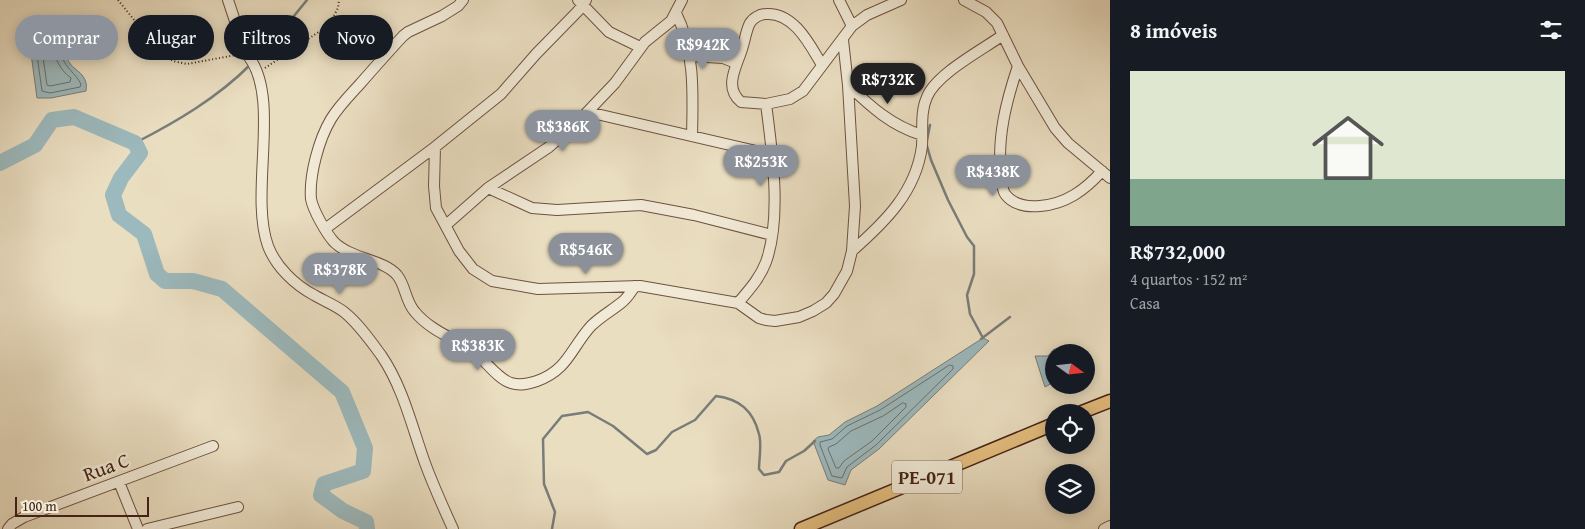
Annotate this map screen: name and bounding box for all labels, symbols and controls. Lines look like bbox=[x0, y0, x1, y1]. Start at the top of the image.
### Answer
chip: Comprar bbox=[15, 15, 118, 60]
chip: Alugar bbox=[128, 15, 214, 60]
chip: Filtros bbox=[224, 15, 309, 60]
chip: Novo bbox=[319, 15, 393, 60]
text: 8 imóveis bbox=[1130, 15, 1217, 46]
icon: filters bbox=[1537, 16, 1565, 44]
pin: R$942K bbox=[662, 28, 744, 70]
text: R$942K bbox=[676, 32, 730, 56]
pin: R$732K bbox=[847, 62, 929, 105]
text: R$732K bbox=[861, 67, 915, 91]
icon: home bbox=[1303, 103, 1393, 193]
pin: R$386K bbox=[522, 110, 604, 152]
text: R$386K bbox=[536, 114, 590, 138]
pin: R$253K bbox=[720, 144, 802, 187]
text: R$253K bbox=[734, 149, 788, 173]
pin: R$438K bbox=[952, 154, 1034, 197]
text: R$438K bbox=[966, 159, 1020, 183]
pin: R$546K bbox=[545, 232, 627, 275]
text: R$732,000 bbox=[1130, 236, 1225, 267]
text: R$546K bbox=[559, 237, 613, 261]
pin: R$378K bbox=[299, 252, 381, 295]
text: R$378K bbox=[313, 257, 367, 281]
text: 4 quartos · 152 m² bbox=[1130, 267, 1247, 291]
text: Casa bbox=[1130, 291, 1160, 315]
pin: R$383K bbox=[437, 328, 519, 371]
text: R$383K bbox=[451, 333, 505, 357]
north arrow bbox=[1045, 344, 1095, 394]
map controls bbox=[1045, 344, 1095, 514]
button: locate bbox=[1045, 404, 1095, 454]
street label: Rua C bbox=[79, 445, 133, 488]
road number: PE-071 bbox=[892, 461, 962, 494]
button: layers bbox=[1045, 464, 1095, 514]
scale bar bbox=[15, 494, 149, 517]
text: 100 m bbox=[22, 496, 57, 516]

